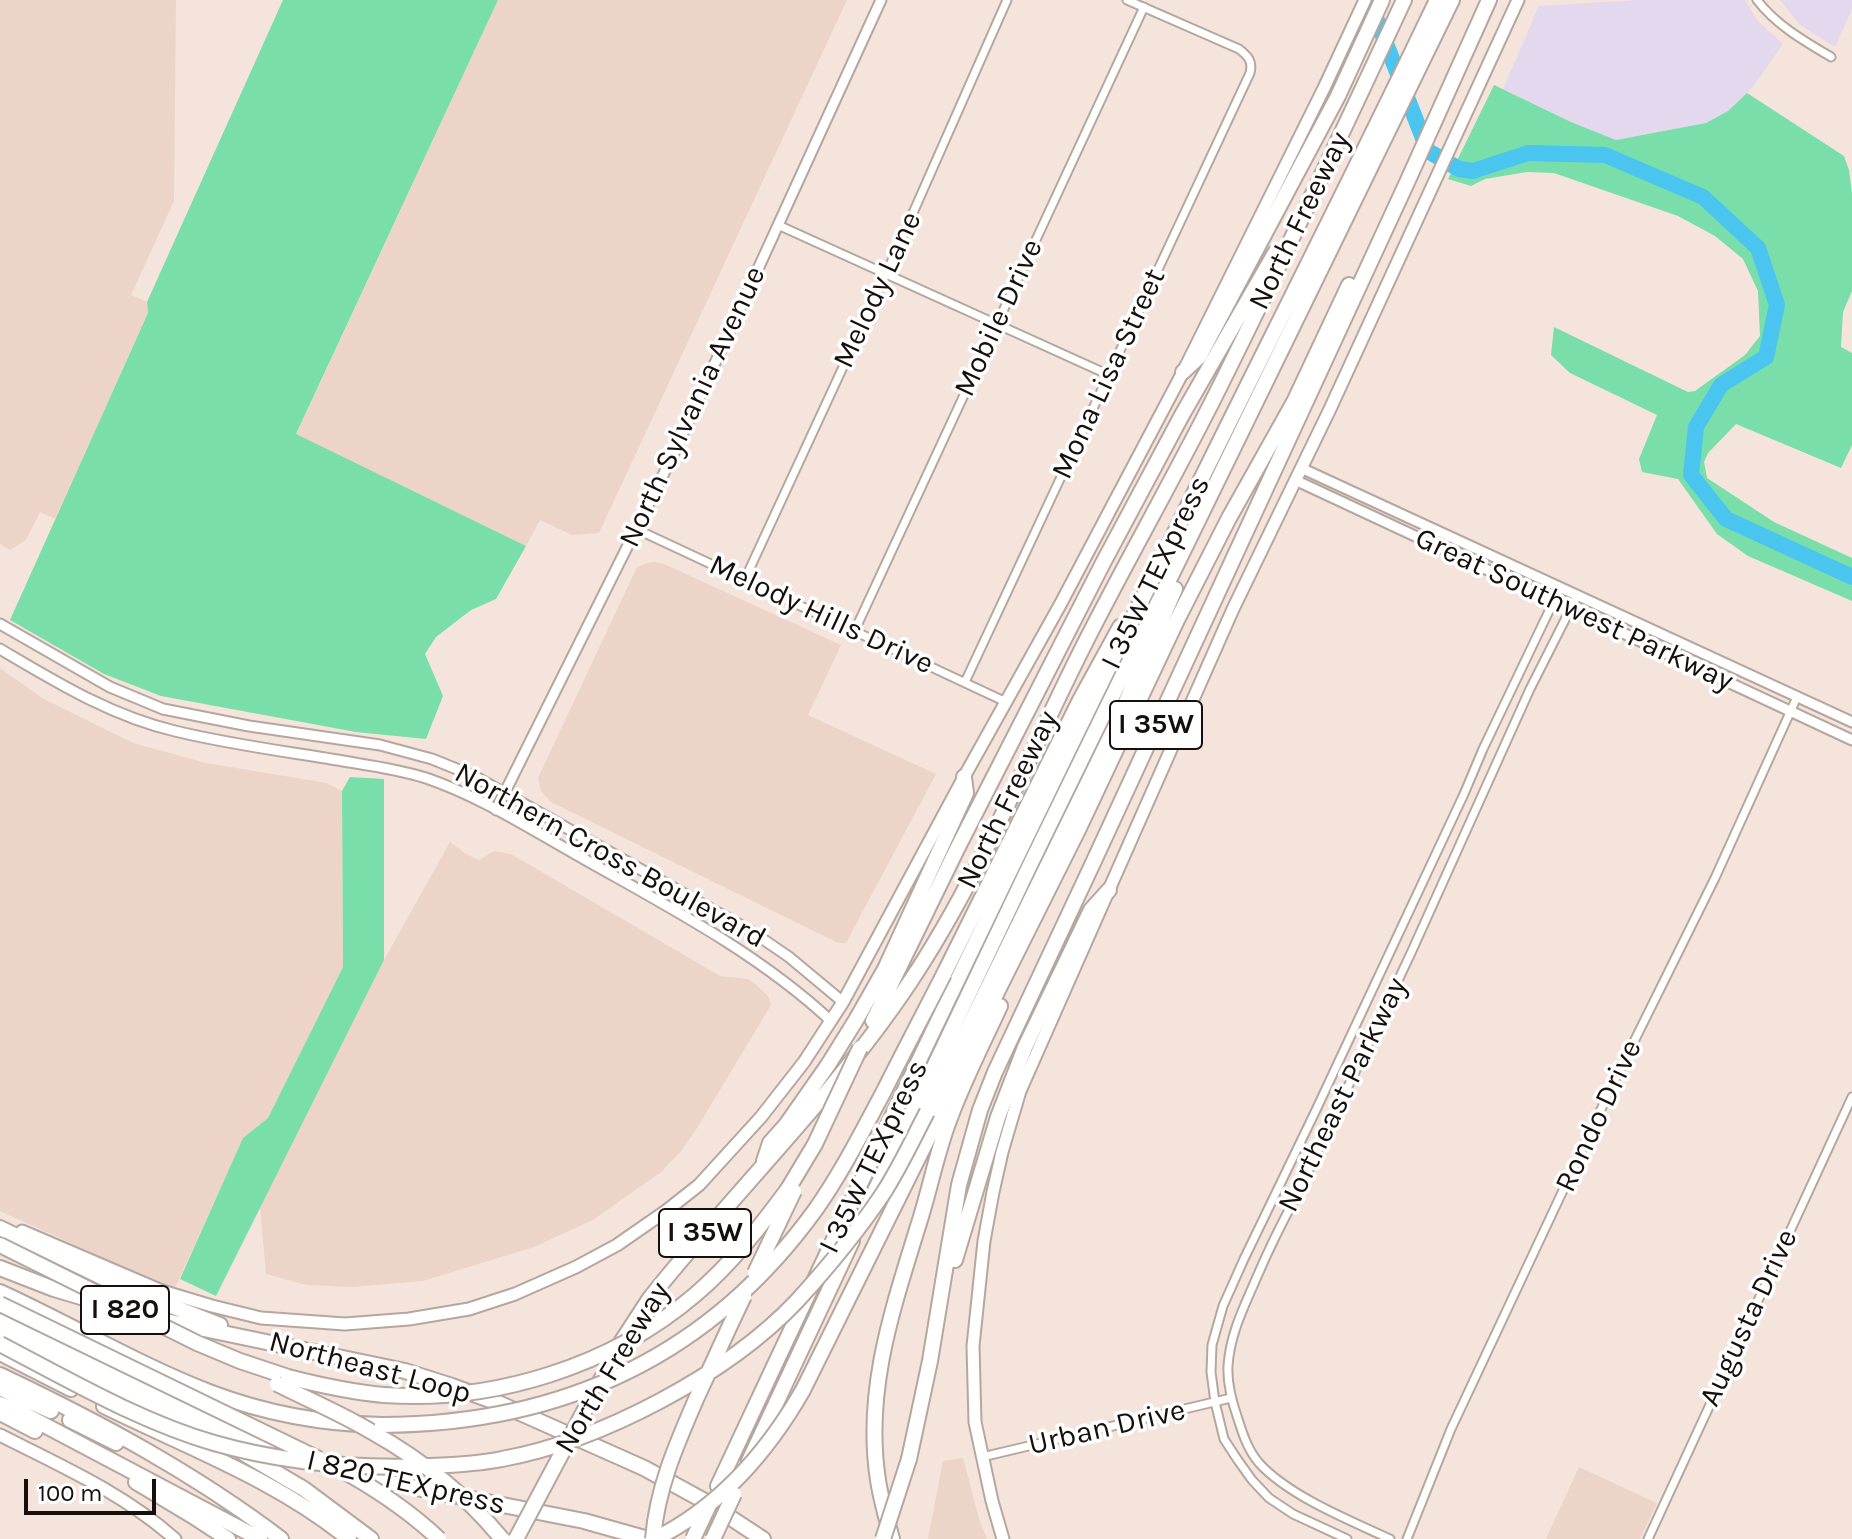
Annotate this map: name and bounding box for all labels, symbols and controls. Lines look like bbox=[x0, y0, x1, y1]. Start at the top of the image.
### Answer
street label: North Freeway bbox=[1241, 126, 1359, 316]
street label: Melody Lane bbox=[826, 206, 930, 374]
street label: Mobile Drive bbox=[947, 234, 1051, 402]
street label: North Sylvania Avenue bbox=[612, 261, 774, 553]
street label: Mona Lisa Street bbox=[1044, 263, 1174, 485]
street label: I 35W TEXpress bbox=[1094, 470, 1218, 676]
street label: Great Southwest Parkway bbox=[1409, 520, 1739, 700]
street label: Melody Hills Drive bbox=[703, 547, 939, 683]
road number: I 35W bbox=[1110, 701, 1202, 749]
street label: North Freeway bbox=[949, 705, 1067, 895]
street label: Northern Cross Boulevard bbox=[448, 755, 772, 957]
street label: Northeast Parkway bbox=[1271, 972, 1415, 1218]
street label: Rondo Drive bbox=[1548, 1034, 1650, 1198]
street label: I 35W TEXpress bbox=[812, 1054, 936, 1260]
road number: I 35W bbox=[659, 1209, 751, 1257]
street label: Augusta Drive bbox=[1692, 1224, 1806, 1412]
street label: North Freeway bbox=[548, 1276, 678, 1460]
road number: I 820 bbox=[81, 1286, 169, 1334]
street label: Northeast Loop bbox=[265, 1324, 475, 1412]
street label: Urban Drive bbox=[1025, 1392, 1189, 1464]
street label: I 820 TEXpress bbox=[303, 1443, 509, 1523]
scale bar bbox=[28, 1463, 160, 1513]
text: 100 m bbox=[38, 1479, 103, 1507]

